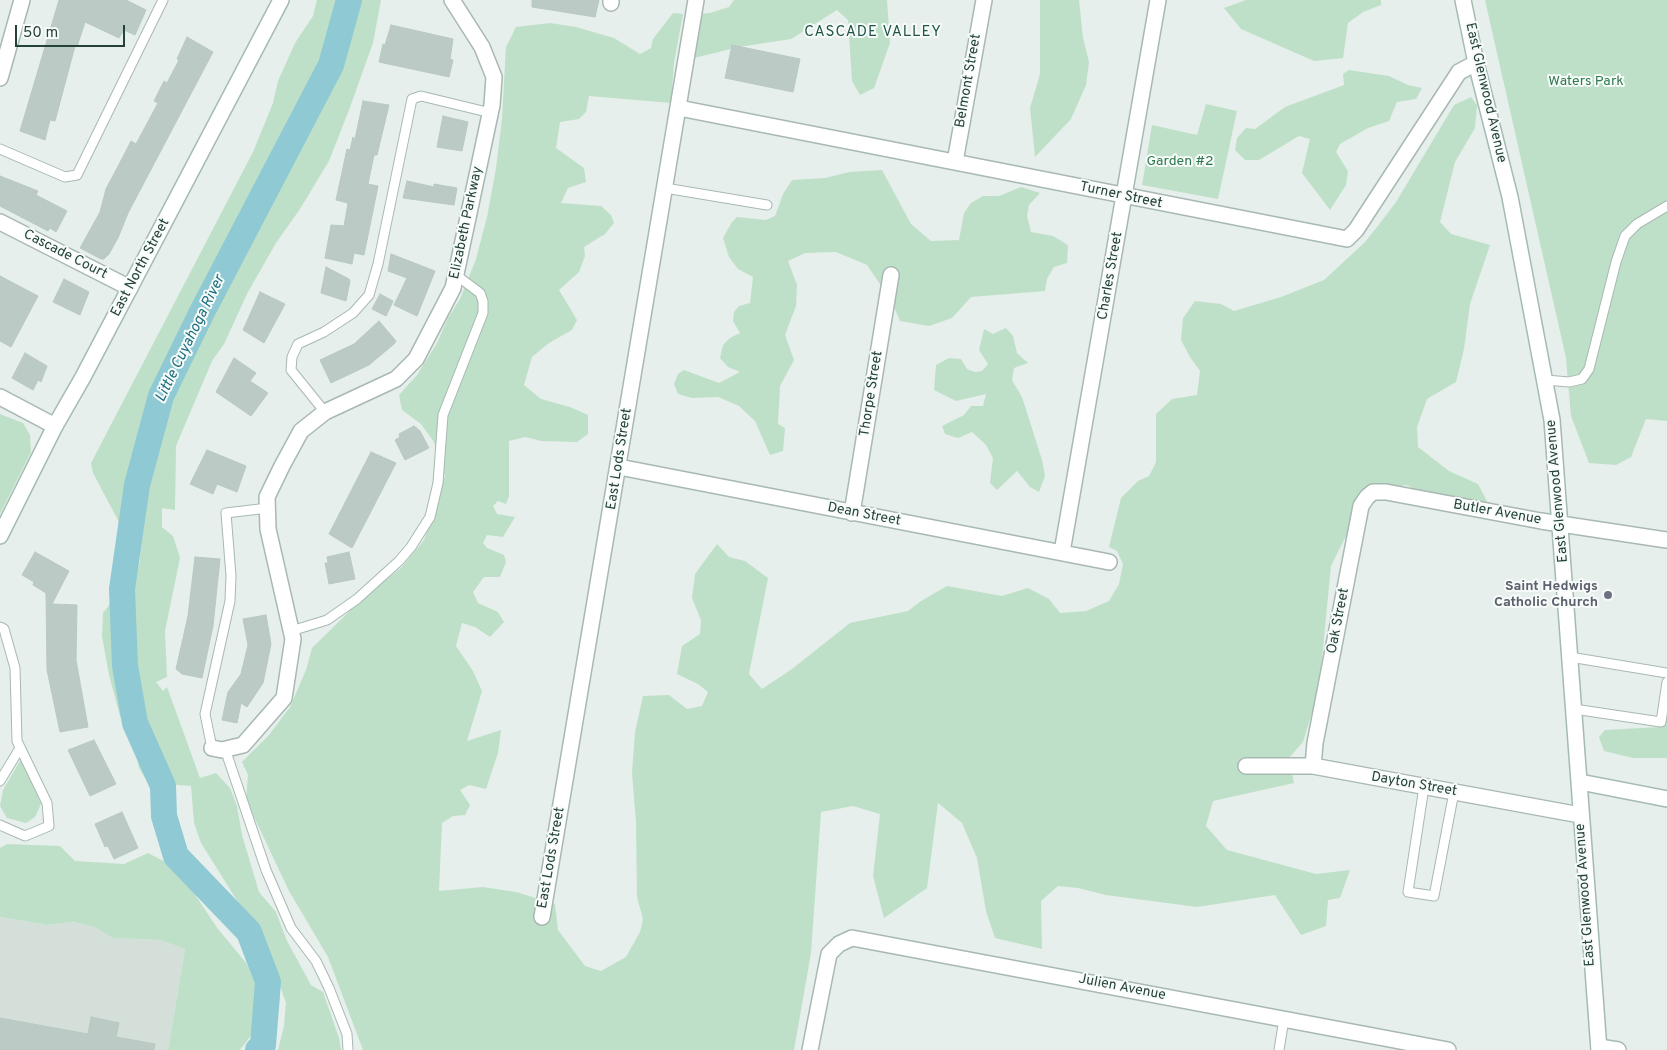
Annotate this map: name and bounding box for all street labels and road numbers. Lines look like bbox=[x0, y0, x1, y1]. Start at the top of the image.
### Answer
street label: East Glenwood Avenue bbox=[1461, 21, 1509, 165]
street label: Belmont Street bbox=[952, 33, 986, 129]
street label: Elizabeth Parkway bbox=[447, 165, 487, 281]
street label: Turner Street bbox=[1078, 179, 1164, 213]
street label: East North Street bbox=[108, 216, 174, 320]
street label: Cascade Court bbox=[20, 227, 110, 283]
street label: Charles Street bbox=[1095, 231, 1127, 321]
street label: Thorpe Street bbox=[857, 350, 887, 438]
street label: East Lods Street bbox=[604, 407, 636, 511]
street label: East Glenwood Avenue bbox=[1543, 419, 1573, 563]
street label: Butler Avenue bbox=[1452, 497, 1542, 529]
street label: Dean Street bbox=[826, 500, 902, 530]
street label: Oak Street bbox=[1324, 587, 1354, 655]
street label: Dayton Street bbox=[1370, 769, 1458, 801]
street label: East Lods Street bbox=[535, 806, 569, 910]
street label: East Glenwood Avenue bbox=[1573, 823, 1599, 967]
street label: Julien Avenue bbox=[1077, 971, 1167, 1005]

